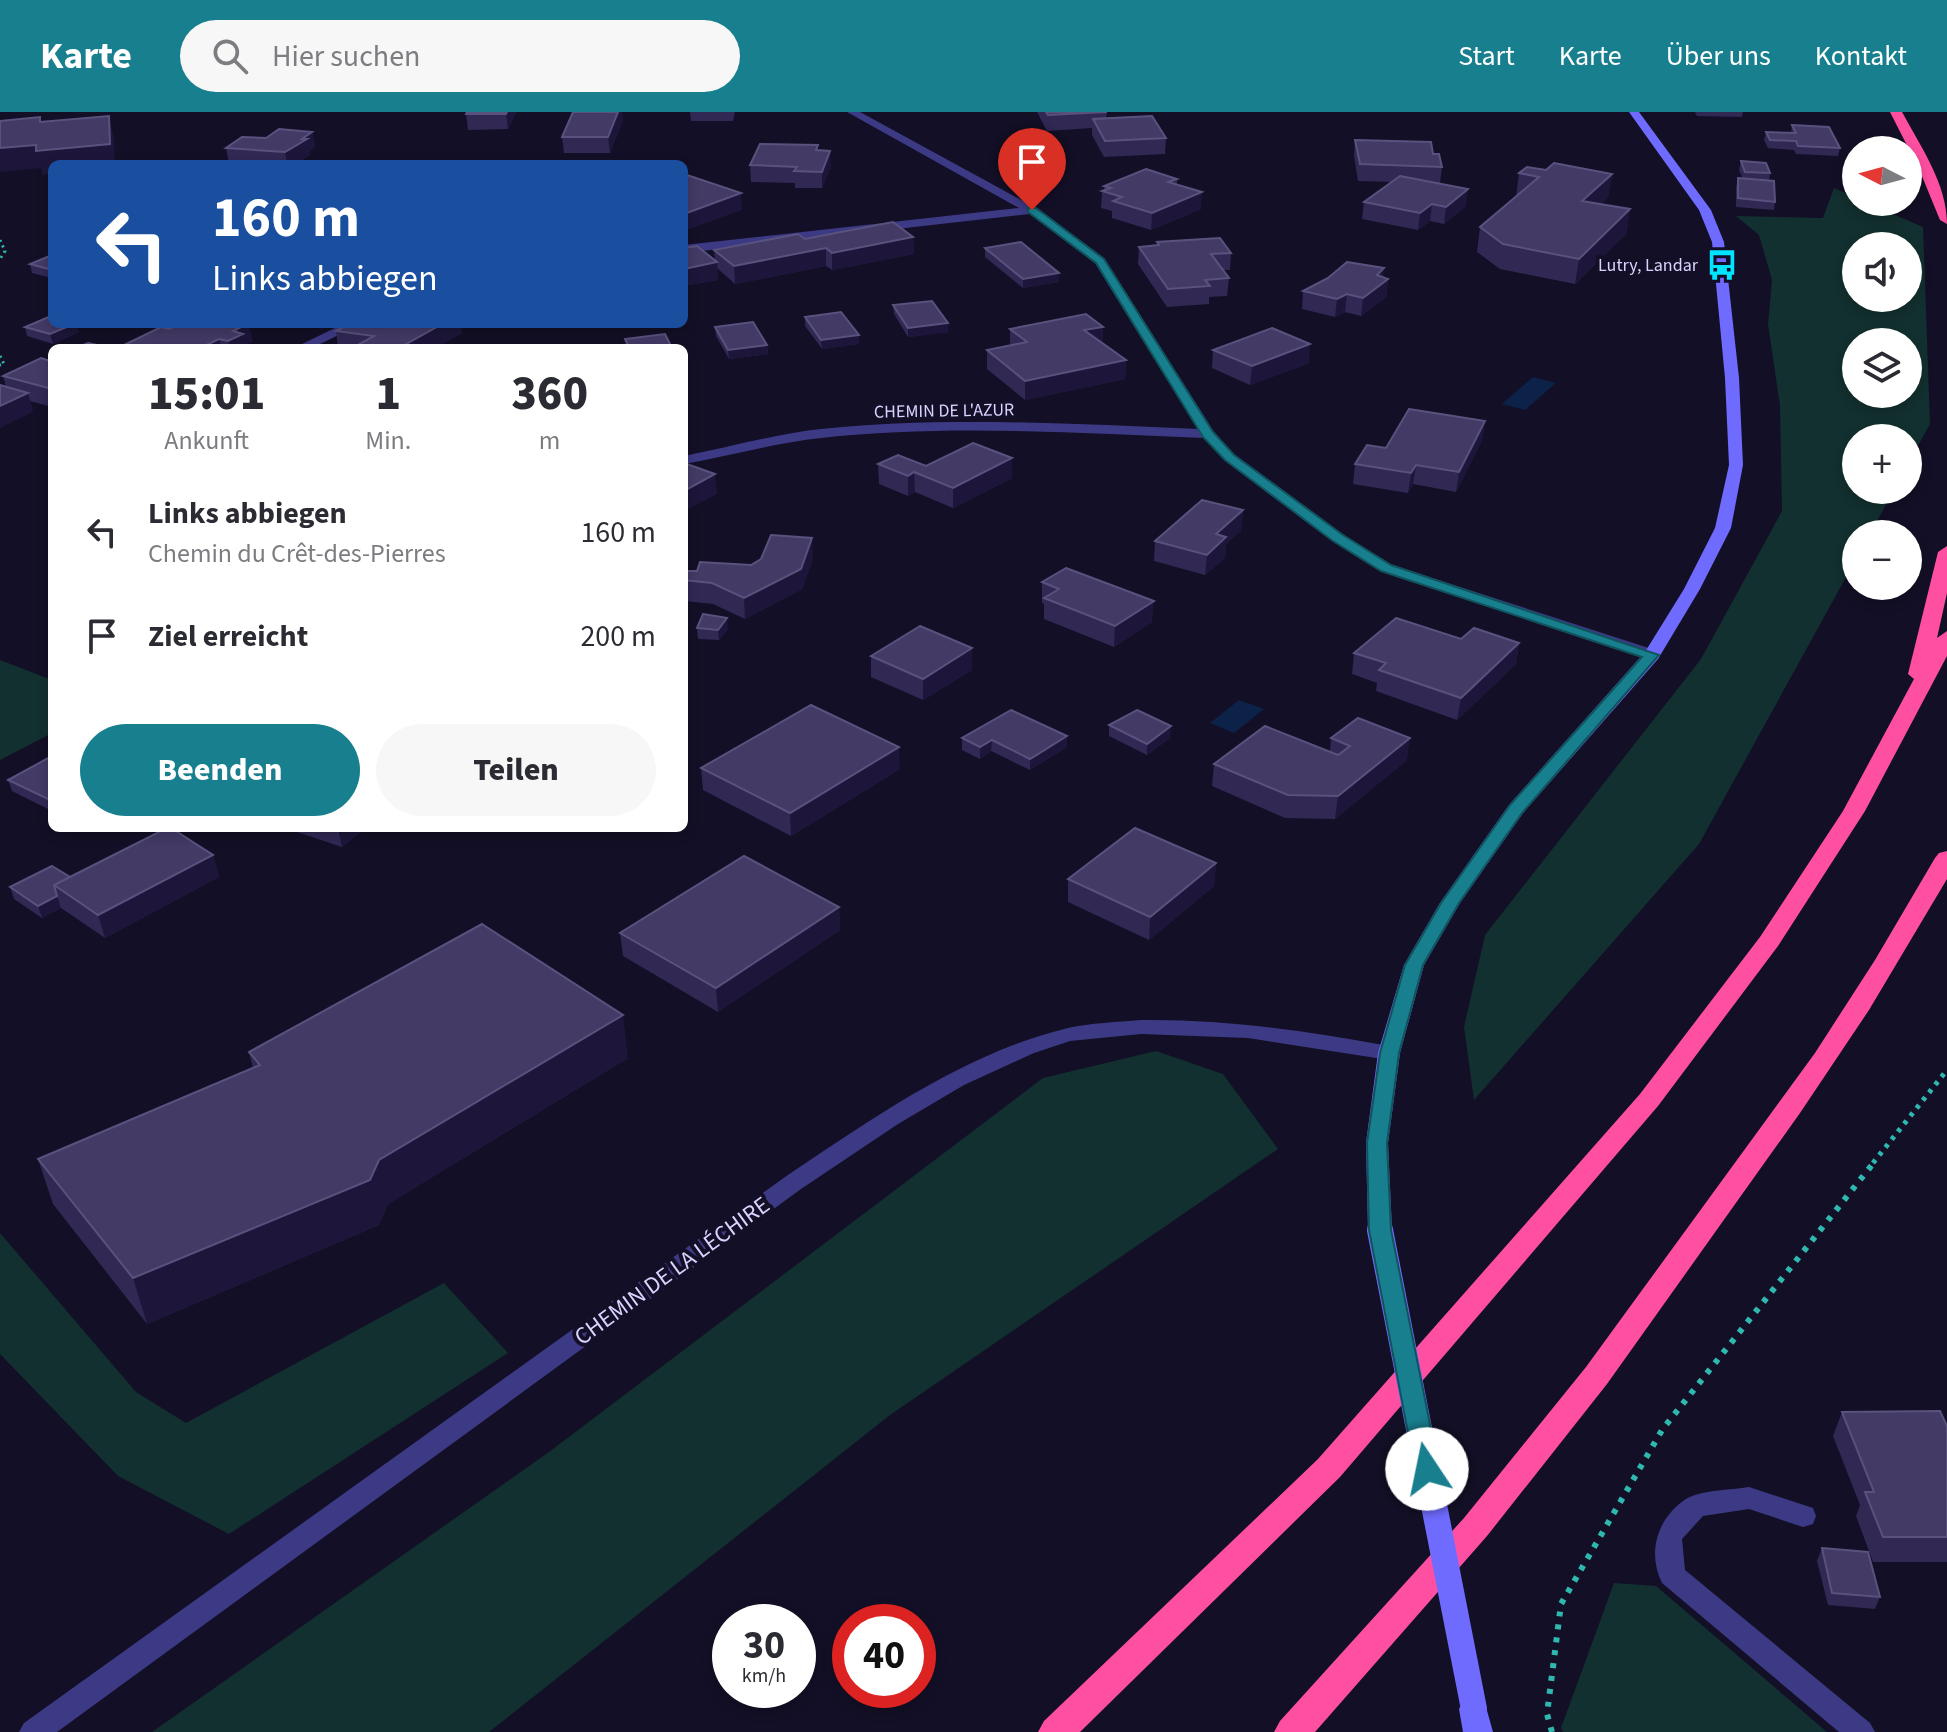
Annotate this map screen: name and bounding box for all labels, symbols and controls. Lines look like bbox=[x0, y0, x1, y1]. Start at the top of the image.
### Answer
search box bbox=[180, 20, 740, 92]
text: Karte bbox=[40, 29, 132, 83]
icon: search bbox=[208, 34, 252, 78]
text: Hier suchen bbox=[272, 35, 420, 78]
text: Start bbox=[1458, 36, 1515, 76]
text: Karte bbox=[1559, 36, 1622, 76]
text: Über uns bbox=[1666, 36, 1771, 76]
text: Kontakt bbox=[1815, 36, 1907, 76]
pin bbox=[998, 128, 1066, 210]
north arrow bbox=[1842, 136, 1922, 216]
map controls bbox=[1842, 136, 1922, 600]
icon: arrive bbox=[1010, 140, 1054, 184]
text: 160 m bbox=[212, 179, 360, 258]
icon: left bbox=[80, 192, 184, 296]
button: sound bbox=[1842, 232, 1922, 312]
bus stop icon: Lutry, Landar bbox=[1705, 248, 1739, 282]
text: Links abbiegen bbox=[212, 253, 438, 304]
place label: Lutry, Landar bbox=[1598, 253, 1699, 278]
button: layers bbox=[1842, 328, 1922, 408]
text: 15:01 bbox=[148, 360, 265, 428]
text: 1 bbox=[375, 360, 401, 428]
text: 360 bbox=[511, 360, 588, 428]
street label: CHEMIN DE L'AZUR bbox=[874, 397, 1014, 425]
text: Ankunft bbox=[164, 422, 249, 459]
text: Min. bbox=[365, 422, 411, 459]
text: m bbox=[539, 422, 560, 459]
button: + bbox=[1842, 424, 1922, 504]
text: Links abbiegen bbox=[148, 492, 347, 535]
icon: left bbox=[80, 510, 124, 554]
text: 160 m bbox=[580, 511, 656, 554]
button: − bbox=[1842, 520, 1922, 600]
text: Chemin du Crêt-des-Pierres bbox=[148, 535, 446, 572]
icon: arrive bbox=[80, 614, 124, 658]
text: Ziel erreicht bbox=[148, 615, 308, 658]
text: 200 m bbox=[580, 615, 656, 658]
button: Beenden bbox=[80, 724, 360, 816]
button: Teilen bbox=[376, 724, 656, 816]
street label: CHEMIN DE LA LÉCHIRE bbox=[567, 1188, 777, 1354]
position arrow bbox=[1385, 1427, 1469, 1511]
speed limit sign: 40 bbox=[832, 1604, 936, 1708]
text: 30 bbox=[743, 1617, 785, 1674]
text: km/h bbox=[742, 1662, 786, 1690]

